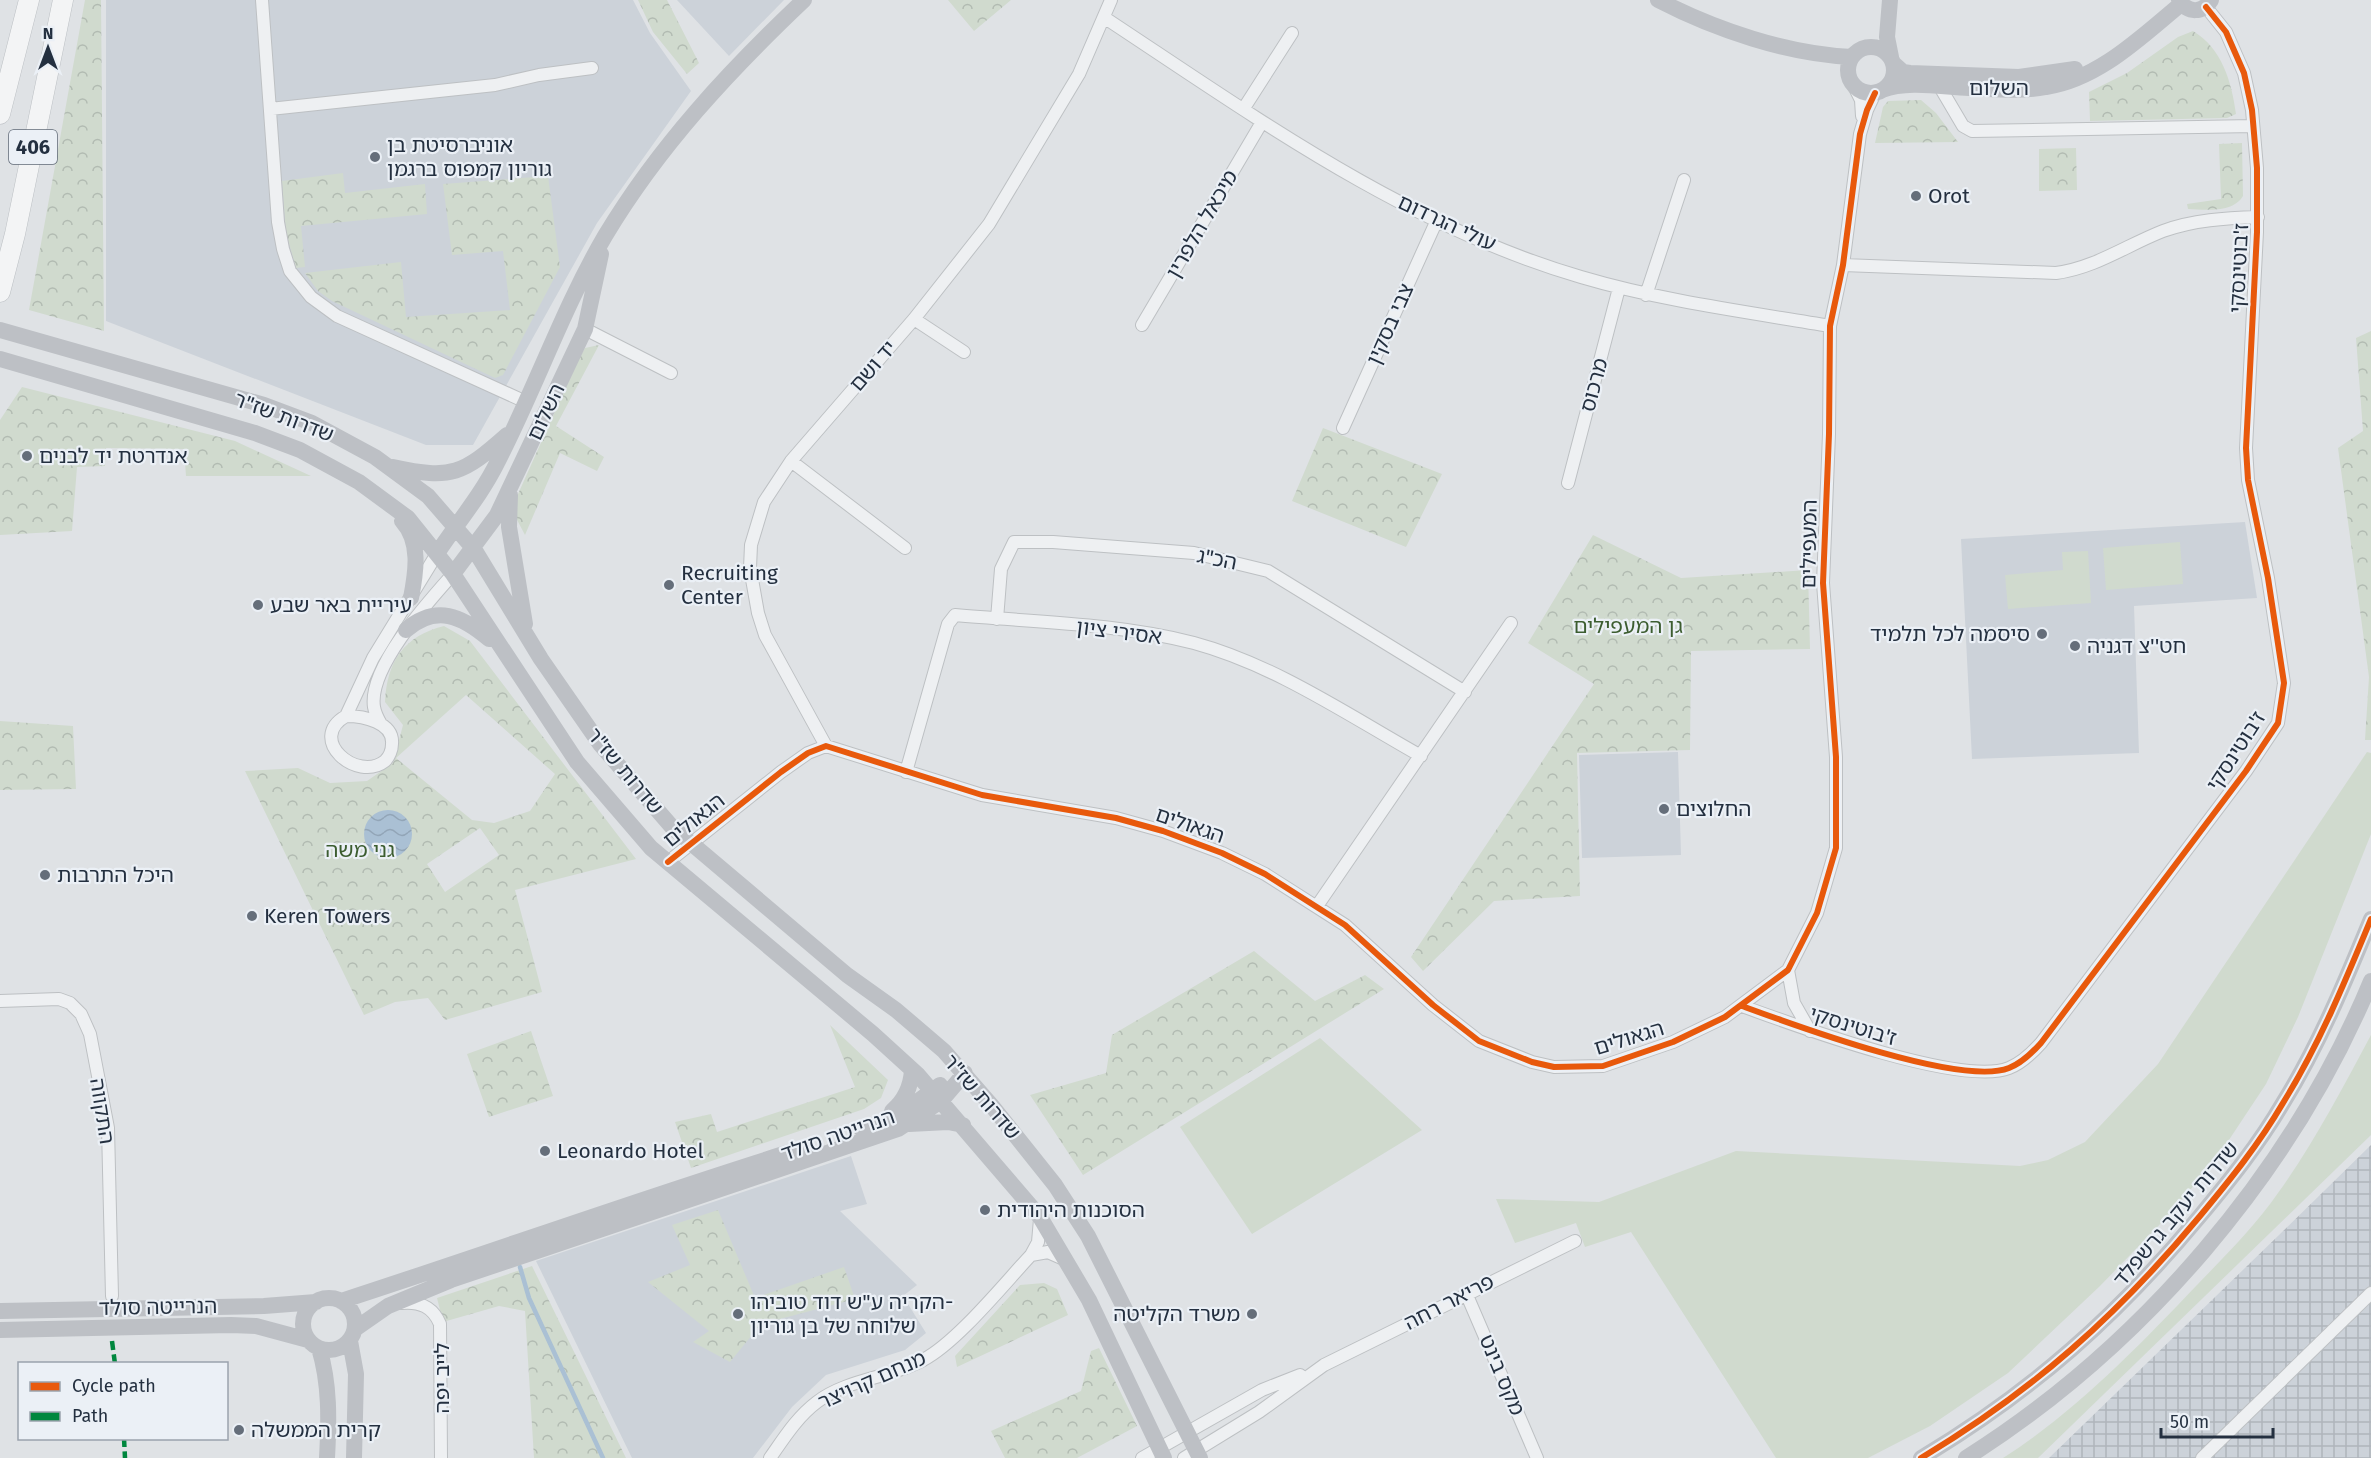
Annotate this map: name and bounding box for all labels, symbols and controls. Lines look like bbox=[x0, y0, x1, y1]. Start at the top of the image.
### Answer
north arrow bbox=[18, 18, 78, 78]
text: N bbox=[43, 24, 53, 43]
street label: השלום bbox=[1969, 75, 2029, 101]
road number: 406 bbox=[9, 130, 57, 164]
place label: אוניברסיטת בן גוריון קמפוס ברגמן bbox=[387, 132, 552, 182]
marker: אוניברסיטת בן גוריון קמפוס ברגמן bbox=[368, 150, 382, 164]
street label: מיכאל הלפרין bbox=[1161, 165, 1244, 283]
place label: Orot bbox=[1928, 183, 1970, 209]
street label: עולי הגרדום bbox=[1394, 189, 1500, 257]
marker: Orot bbox=[1909, 189, 1923, 203]
street label: ז'בוטינסקי bbox=[2224, 222, 2254, 314]
street label: צבי בסקין bbox=[1361, 279, 1419, 369]
street label: יד ושם bbox=[844, 335, 902, 397]
street label: מרכוס bbox=[1574, 355, 1614, 415]
street label: השלום bbox=[522, 379, 570, 445]
street label: שדרות שז"ר bbox=[230, 386, 338, 448]
place label: אנדרטת יד לבנים bbox=[39, 443, 188, 469]
marker: אנדרטת יד לבנים bbox=[20, 449, 34, 463]
street label: המעפילים bbox=[1795, 499, 1823, 589]
street label: הכ"ג bbox=[1195, 542, 1239, 576]
place label: Recruiting Center bbox=[681, 560, 778, 610]
marker: Recruiting Center bbox=[662, 578, 676, 592]
place label: עיריית באר שבע bbox=[270, 592, 412, 618]
marker: עיריית באר שבע bbox=[251, 598, 265, 612]
park label: גן המעפילים bbox=[1573, 613, 1683, 639]
street label: אסירי ציון bbox=[1075, 614, 1163, 650]
place label: סיסמה לכל תלמיד bbox=[1870, 621, 2030, 647]
marker: סיסמה לכל תלמיד bbox=[2035, 627, 2049, 641]
place label: חט''צ דגניה bbox=[2087, 633, 2187, 659]
marker: חט''צ דגניה bbox=[2068, 639, 2082, 653]
street label: ז'בוטינסקי bbox=[2201, 706, 2271, 796]
street label: שדרות שז"ר bbox=[581, 722, 669, 820]
street label: הגאולים bbox=[658, 787, 730, 853]
place label: החלוצים bbox=[1676, 796, 1752, 822]
street label: הגאולים bbox=[1152, 801, 1228, 849]
marker: החלוצים bbox=[1657, 802, 1671, 816]
park label: גני משה bbox=[325, 837, 395, 863]
place label: היכל התרבות bbox=[57, 862, 174, 888]
marker: היכל התרבות bbox=[38, 868, 52, 882]
place label: Keren Towers bbox=[264, 903, 391, 929]
marker: Keren Towers bbox=[245, 909, 259, 923]
street label: ז'בוטינסקי bbox=[1806, 1000, 1900, 1052]
street label: הגאולים bbox=[1591, 1015, 1667, 1061]
street label: שדרות שז"ר bbox=[938, 1049, 1026, 1145]
street label: התקווה bbox=[84, 1076, 120, 1146]
street label: הנרייטה סולד bbox=[778, 1103, 898, 1167]
street label: שדרות יעקב גרשפלד bbox=[2108, 1136, 2244, 1292]
place label: Leonardo Hotel bbox=[557, 1138, 704, 1164]
marker: Leonardo Hotel bbox=[538, 1144, 552, 1158]
place label: הסוכנות היהודית bbox=[997, 1197, 1145, 1223]
marker: הסוכנות היהודית bbox=[978, 1203, 992, 1217]
street label: פריאר רחה bbox=[1400, 1268, 1498, 1336]
place label: הקריה ע"ש דוד טוביהו- שלוחה של בן גוריון bbox=[750, 1289, 953, 1339]
street label: הנרייטה סולד bbox=[99, 1293, 217, 1321]
place label: משרד הקליטה bbox=[1113, 1301, 1240, 1327]
marker: הקריה ע"ש דוד טוביהו- שלוחה של בן גוריון bbox=[731, 1307, 745, 1321]
marker: משרד הקליטה bbox=[1245, 1307, 1259, 1321]
street label: מקס בינט bbox=[1473, 1331, 1531, 1419]
street label: לייב יפה bbox=[429, 1342, 455, 1414]
street label: מנחם קרויצר bbox=[814, 1345, 930, 1415]
legend bbox=[18, 1362, 228, 1440]
text: Cycle path bbox=[72, 1375, 156, 1397]
scale bar bbox=[2161, 1401, 2274, 1439]
text: Path bbox=[72, 1405, 108, 1427]
text: 50 m bbox=[2170, 1411, 2209, 1433]
place label: קרית הממשלה bbox=[251, 1417, 381, 1443]
marker: קרית הממשלה bbox=[232, 1423, 246, 1437]

